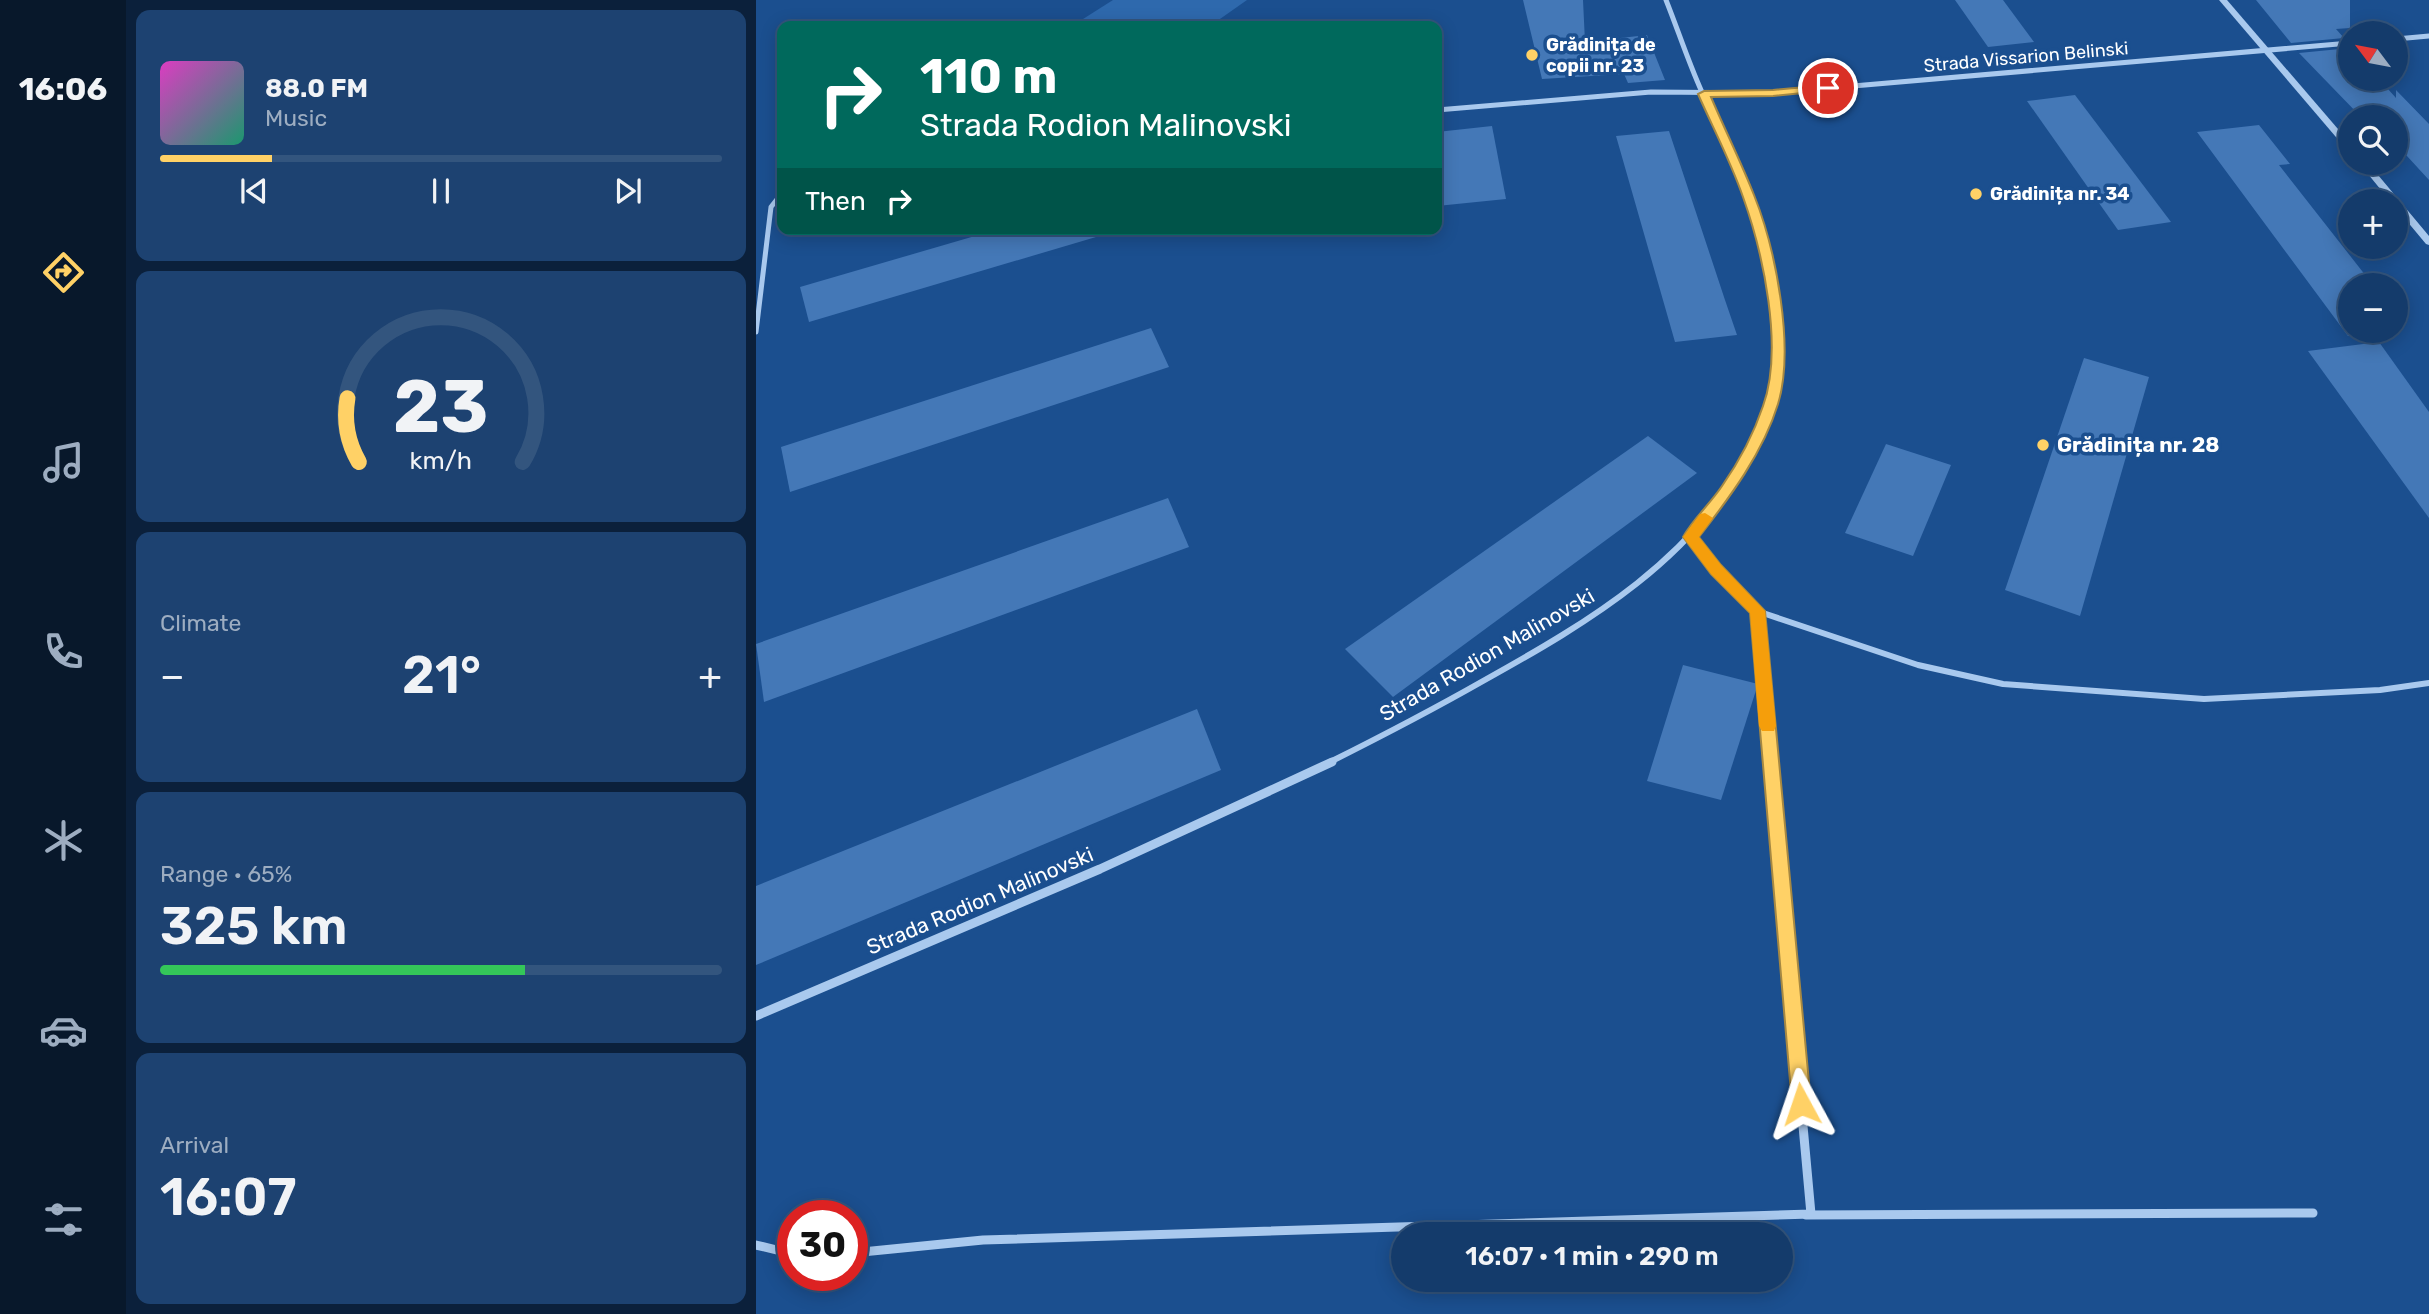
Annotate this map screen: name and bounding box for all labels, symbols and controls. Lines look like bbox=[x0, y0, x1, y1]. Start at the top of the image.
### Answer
north arrow bbox=[2338, 21, 2408, 91]
map controls bbox=[2338, 21, 2408, 343]
place label: Grădinița de copii nr. 23 bbox=[1546, 34, 1656, 77]
street label: Strada Vissarion Belinski bbox=[1923, 37, 2129, 77]
text: 110 m bbox=[920, 47, 1057, 105]
marker: Grădinița de copii nr. 23 bbox=[1524, 47, 1540, 63]
icon: right bbox=[805, 49, 896, 140]
pin bbox=[1798, 58, 1858, 118]
icon: arrive bbox=[1809, 69, 1847, 107]
text: 16:06 bbox=[19, 70, 107, 108]
text: 88.0 FM bbox=[265, 73, 368, 104]
text: Music bbox=[265, 104, 327, 132]
button: search bbox=[2338, 105, 2408, 175]
text: Strada Rodion Malinovski bbox=[920, 106, 1292, 144]
icon: previous bbox=[235, 172, 273, 210]
icon: pause bbox=[422, 172, 460, 210]
icon: next bbox=[609, 172, 647, 210]
icon: right bbox=[880, 182, 918, 220]
place label: Grădinița nr. 34 bbox=[1990, 183, 2130, 205]
text: Then bbox=[805, 186, 866, 217]
marker: Grădinița nr. 34 bbox=[1968, 186, 1984, 202]
button: + bbox=[2338, 189, 2408, 259]
icon: directions bbox=[39, 248, 88, 297]
button: − bbox=[2338, 273, 2408, 343]
text: 23 bbox=[393, 365, 489, 451]
place label: Grădinița nr. 28 bbox=[2057, 432, 2220, 457]
marker: Grădinița nr. 28 bbox=[2035, 437, 2051, 453]
icon: music bbox=[39, 438, 88, 487]
text: km/h bbox=[410, 446, 472, 475]
street label: Strada Rodion Malinovski bbox=[1375, 583, 1599, 726]
text: Climate bbox=[160, 609, 241, 637]
icon: phone bbox=[39, 627, 88, 676]
text: 21° bbox=[402, 644, 481, 706]
text: − bbox=[160, 653, 185, 699]
text: + bbox=[698, 653, 722, 699]
icon: climate bbox=[39, 816, 88, 865]
street label: Strada Rodion Malinovski bbox=[863, 841, 1097, 960]
text: Range · 65% bbox=[160, 860, 292, 888]
text: 325 km bbox=[160, 895, 348, 957]
icon: car bbox=[39, 1006, 88, 1055]
position arrow bbox=[1764, 1067, 1838, 1141]
text: Arrival bbox=[160, 1131, 229, 1159]
text: 16:07 bbox=[160, 1166, 297, 1228]
icon: filters bbox=[39, 1195, 88, 1244]
speed limit sign: 30 bbox=[777, 1200, 868, 1291]
text: 16:07 · 1 min · 290 m bbox=[1465, 1241, 1719, 1272]

